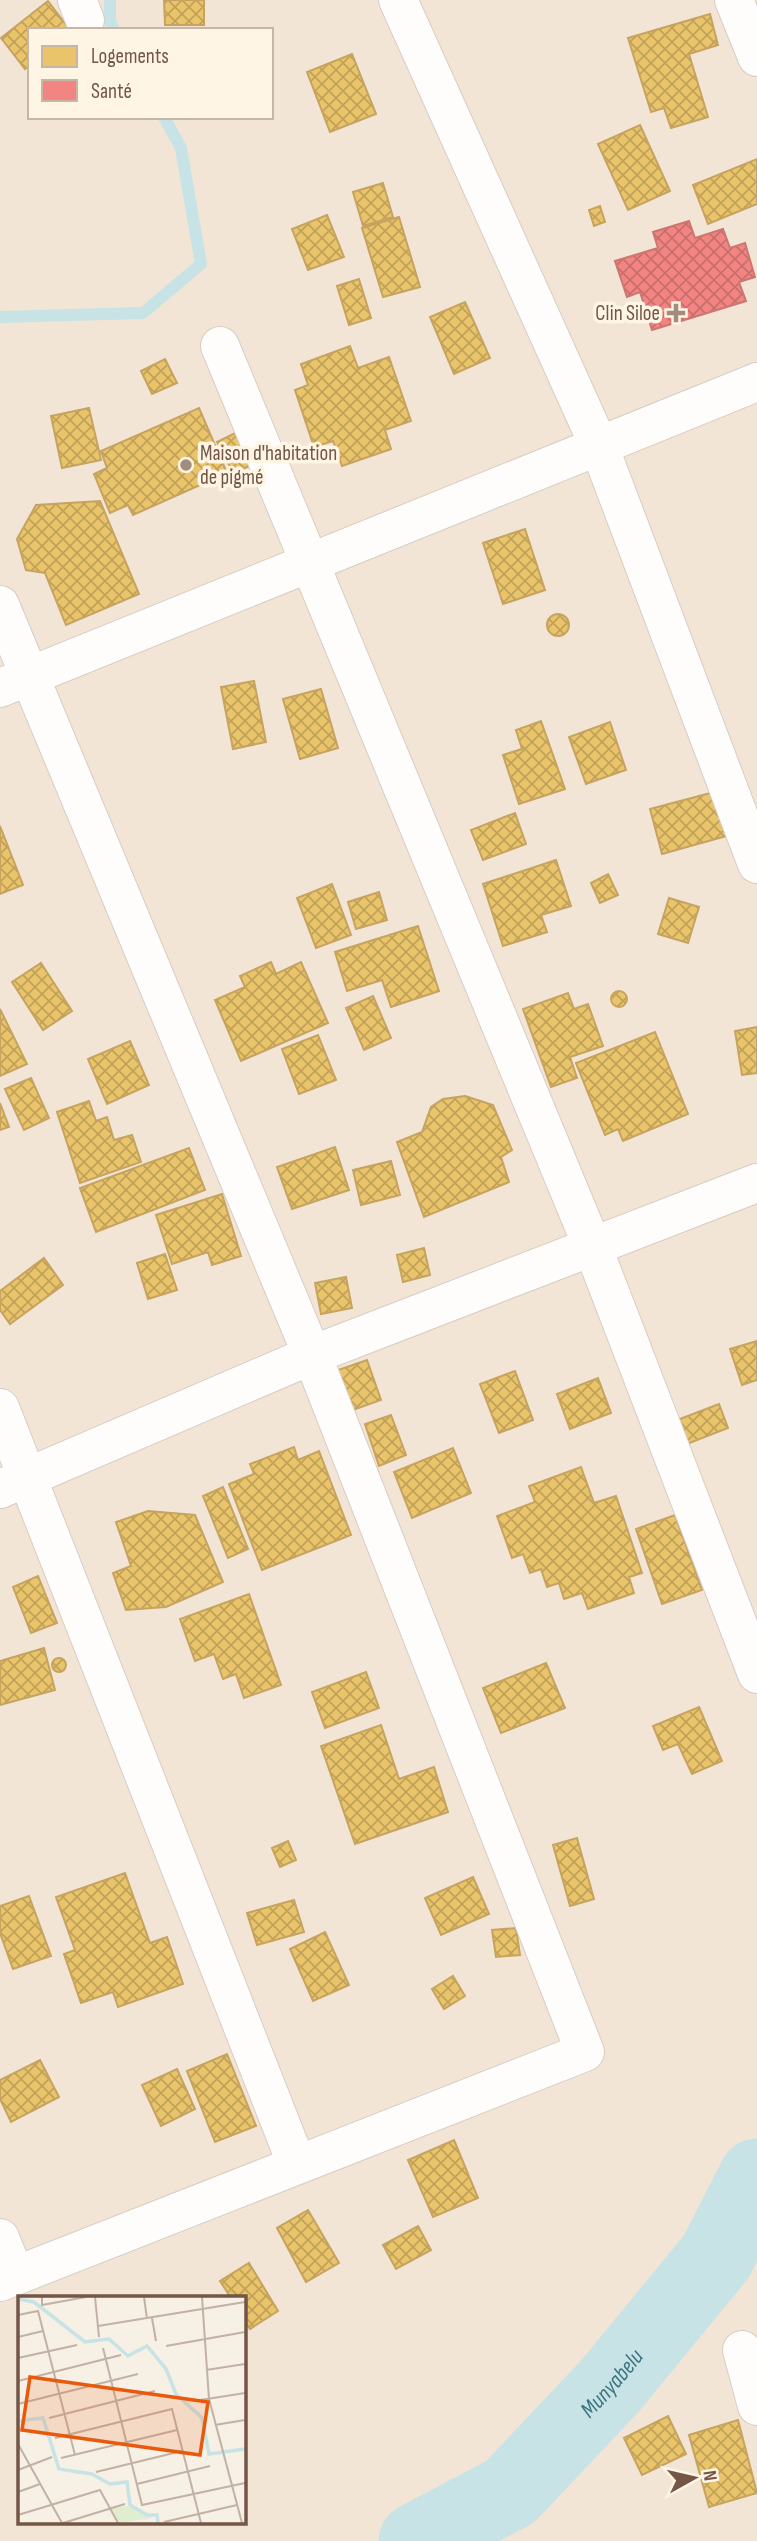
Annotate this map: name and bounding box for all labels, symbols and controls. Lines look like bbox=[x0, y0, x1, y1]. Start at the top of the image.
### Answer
legend bbox=[28, 28, 273, 119]
text: Logements bbox=[91, 44, 169, 69]
text: Santé bbox=[91, 79, 132, 104]
place label: Clin Siloe bbox=[595, 301, 660, 326]
marker: Clin Siloe bbox=[666, 303, 686, 323]
place label: Maison d'habitation de pigmé bbox=[200, 441, 337, 490]
marker: Maison d'habitation de pigmé bbox=[178, 457, 194, 473]
inset map bbox=[18, 2296, 245, 2524]
water label: Munyabelu bbox=[575, 2343, 650, 2424]
north arrow bbox=[659, 2443, 729, 2513]
text: N bbox=[697, 2469, 721, 2482]

